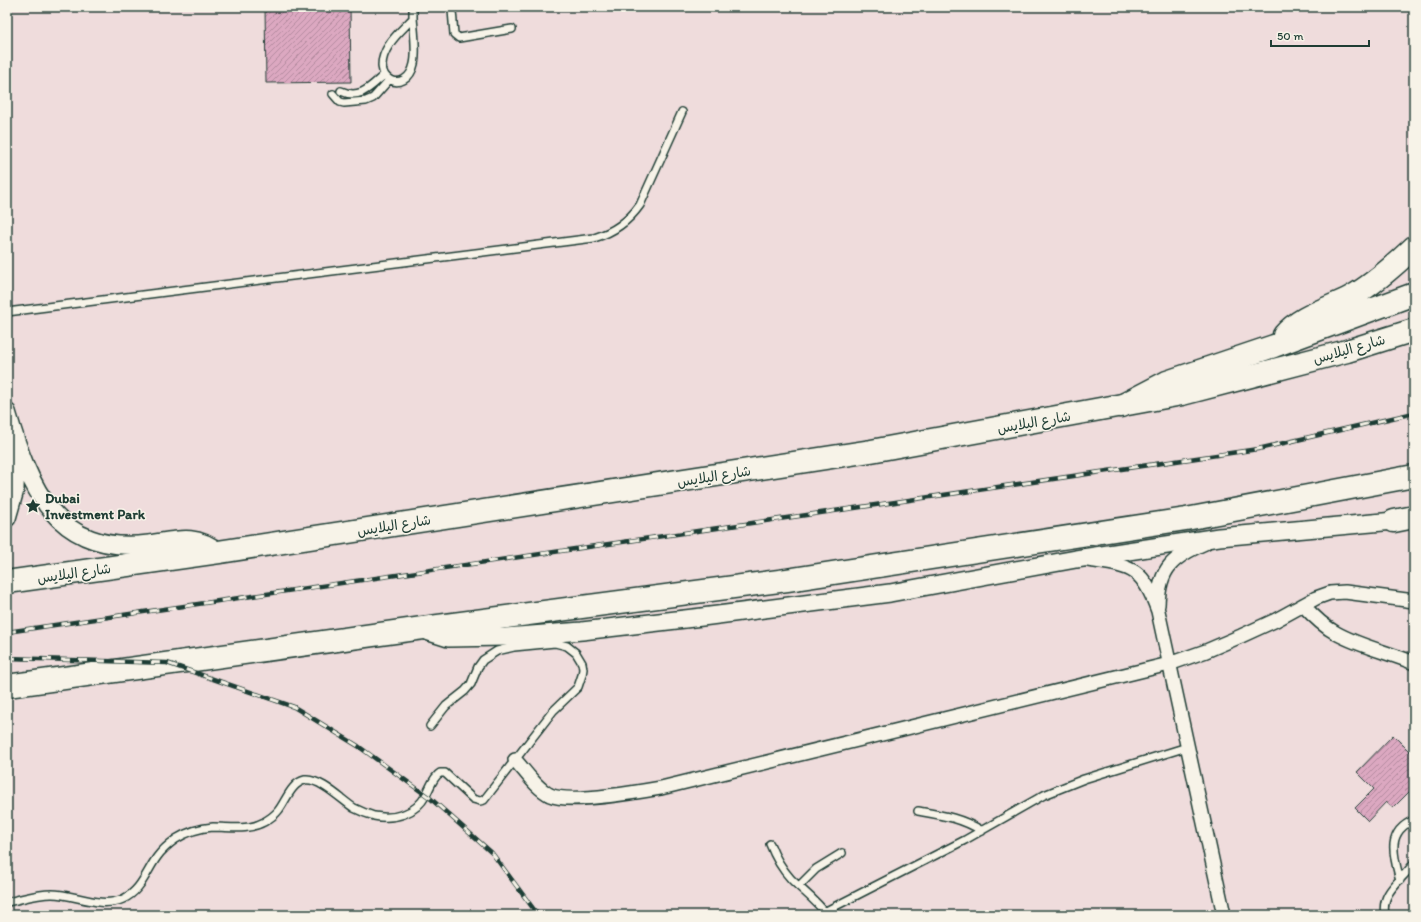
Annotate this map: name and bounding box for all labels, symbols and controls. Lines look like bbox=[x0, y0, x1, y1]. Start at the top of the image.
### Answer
scale bar bbox=[1271, 22, 1369, 48]
text: 50 m bbox=[1277, 29, 1303, 43]
street label: شارع اليلايس bbox=[1311, 331, 1387, 369]
street label: شارع اليلايس bbox=[996, 408, 1072, 438]
street label: شارع اليلايس bbox=[676, 462, 752, 492]
place label: Dubai Investment Park bbox=[45, 490, 146, 523]
place icon: Dubai Investment Park bbox=[24, 497, 42, 515]
street label: شارع اليلايس bbox=[356, 511, 432, 541]
street label: شارع اليلايس bbox=[36, 560, 112, 588]

